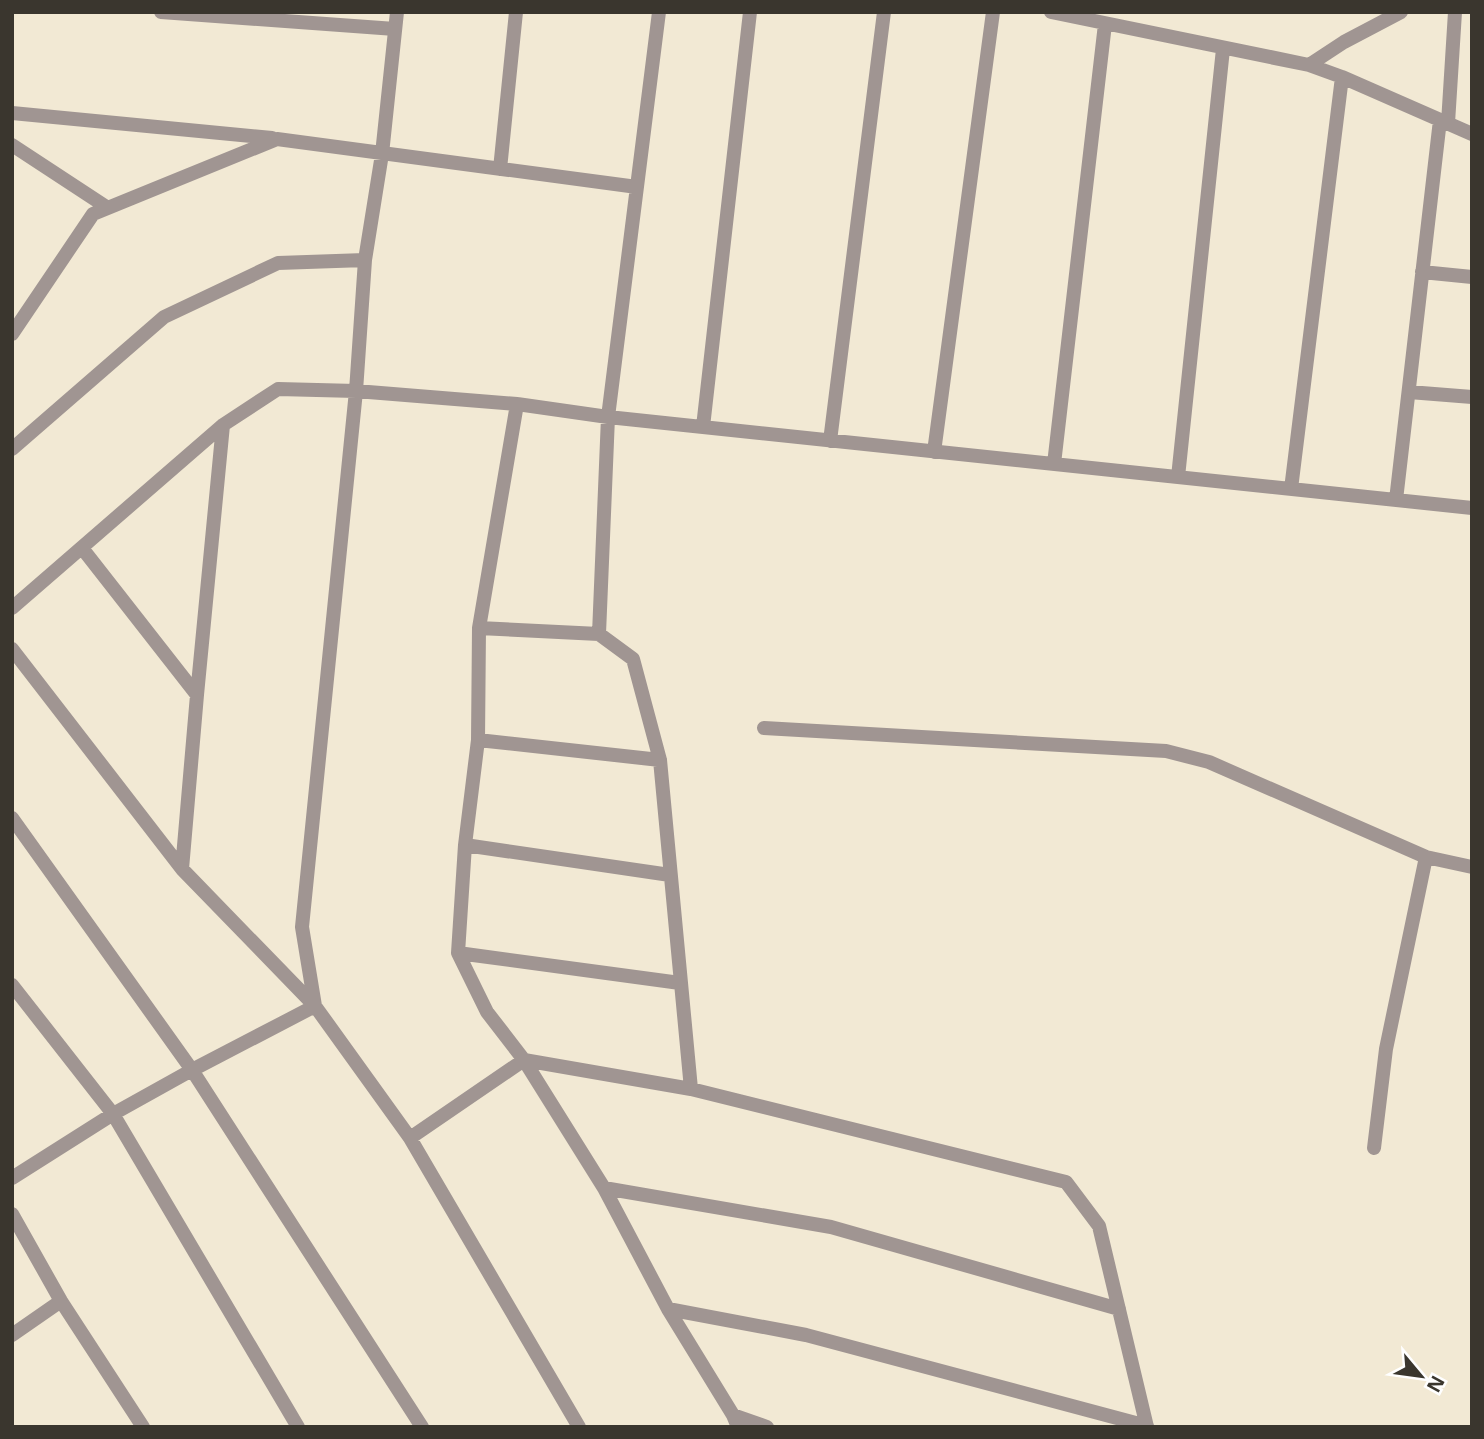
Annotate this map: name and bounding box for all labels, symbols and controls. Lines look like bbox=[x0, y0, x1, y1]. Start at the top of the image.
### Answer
north arrow bbox=[1386, 1341, 1456, 1411]
text: N bbox=[1421, 1371, 1451, 1397]

